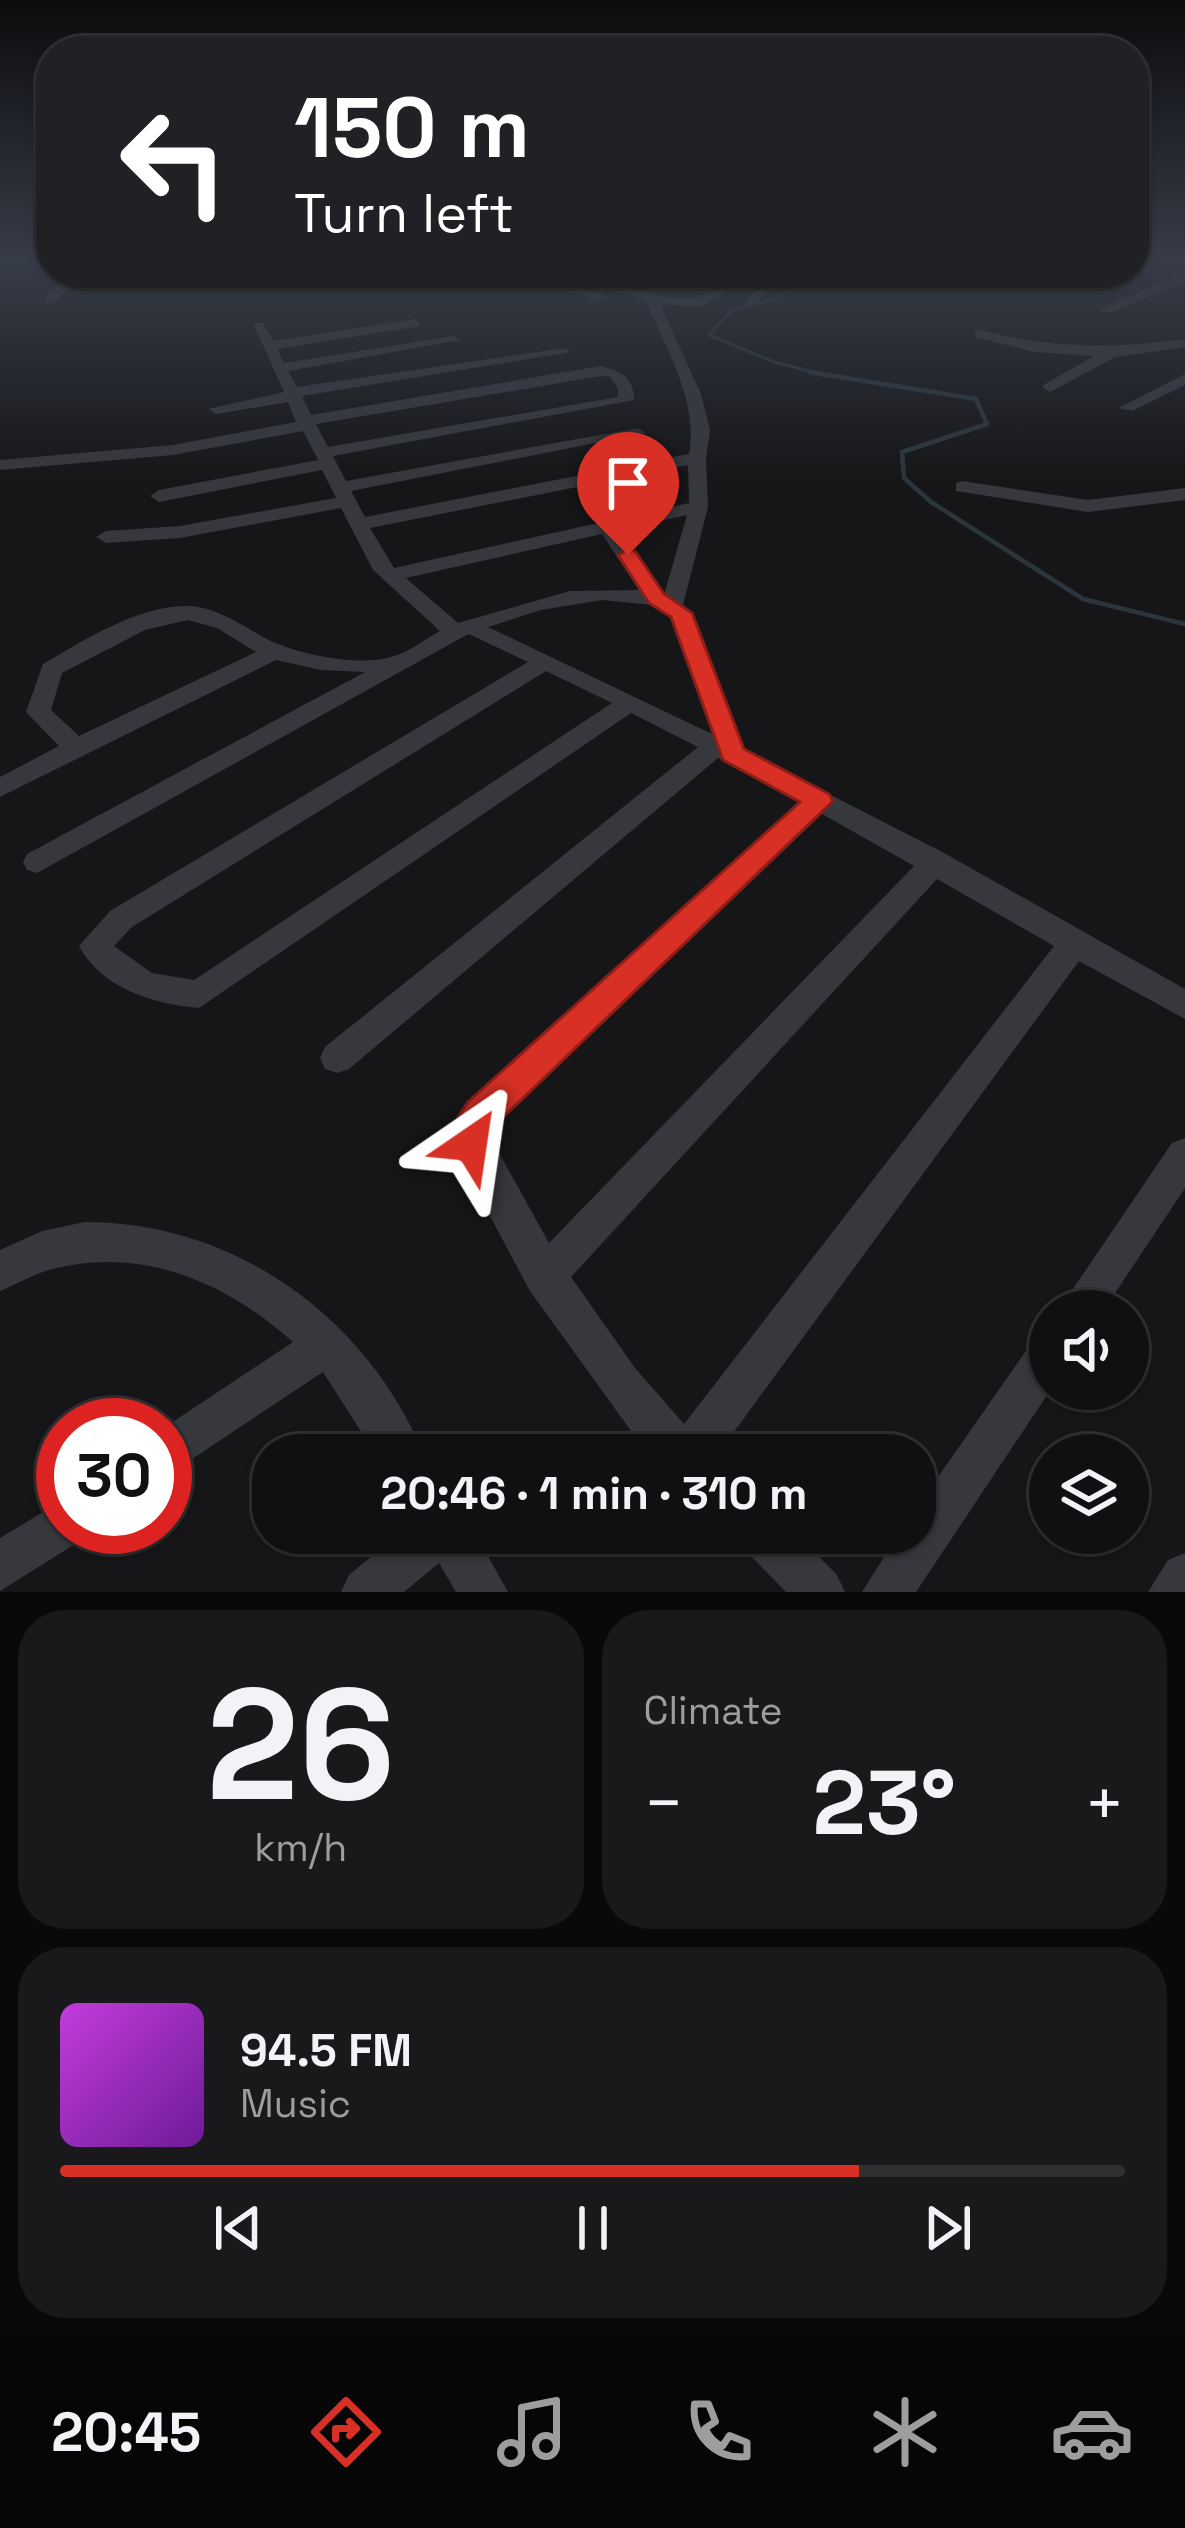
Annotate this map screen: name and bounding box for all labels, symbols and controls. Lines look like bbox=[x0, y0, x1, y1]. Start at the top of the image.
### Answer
text: 150 m bbox=[294, 74, 530, 182]
icon: left bbox=[96, 84, 252, 240]
text: Turn left bbox=[294, 179, 514, 248]
pin bbox=[577, 432, 679, 555]
icon: arrive bbox=[595, 450, 661, 516]
position arrow bbox=[408, 1081, 534, 1207]
map controls bbox=[1029, 1290, 1149, 1554]
button: sound bbox=[1029, 1290, 1149, 1410]
speed limit sign: 30 bbox=[36, 1398, 192, 1554]
button: layers bbox=[1029, 1434, 1149, 1554]
text: 20:46 · 1 min · 310 m bbox=[381, 1465, 807, 1522]
text: 26 bbox=[206, 1645, 395, 1845]
text: Climate bbox=[644, 1686, 783, 1735]
text: 23° bbox=[812, 1745, 956, 1860]
text: − bbox=[644, 1761, 684, 1845]
text: + bbox=[1084, 1761, 1125, 1845]
text: km/h bbox=[254, 1823, 347, 1872]
text: 94.5 FM bbox=[240, 2022, 412, 2079]
text: Music bbox=[240, 2079, 351, 2128]
icon: previous bbox=[205, 2195, 271, 2261]
icon: pause bbox=[560, 2195, 626, 2261]
icon: next bbox=[915, 2195, 981, 2261]
icon: directions bbox=[304, 2390, 388, 2474]
icon: music bbox=[490, 2390, 574, 2474]
icon: phone bbox=[677, 2390, 761, 2474]
icon: climate bbox=[863, 2390, 947, 2474]
icon: car bbox=[1050, 2390, 1134, 2474]
text: 20:45 bbox=[51, 2398, 201, 2467]

